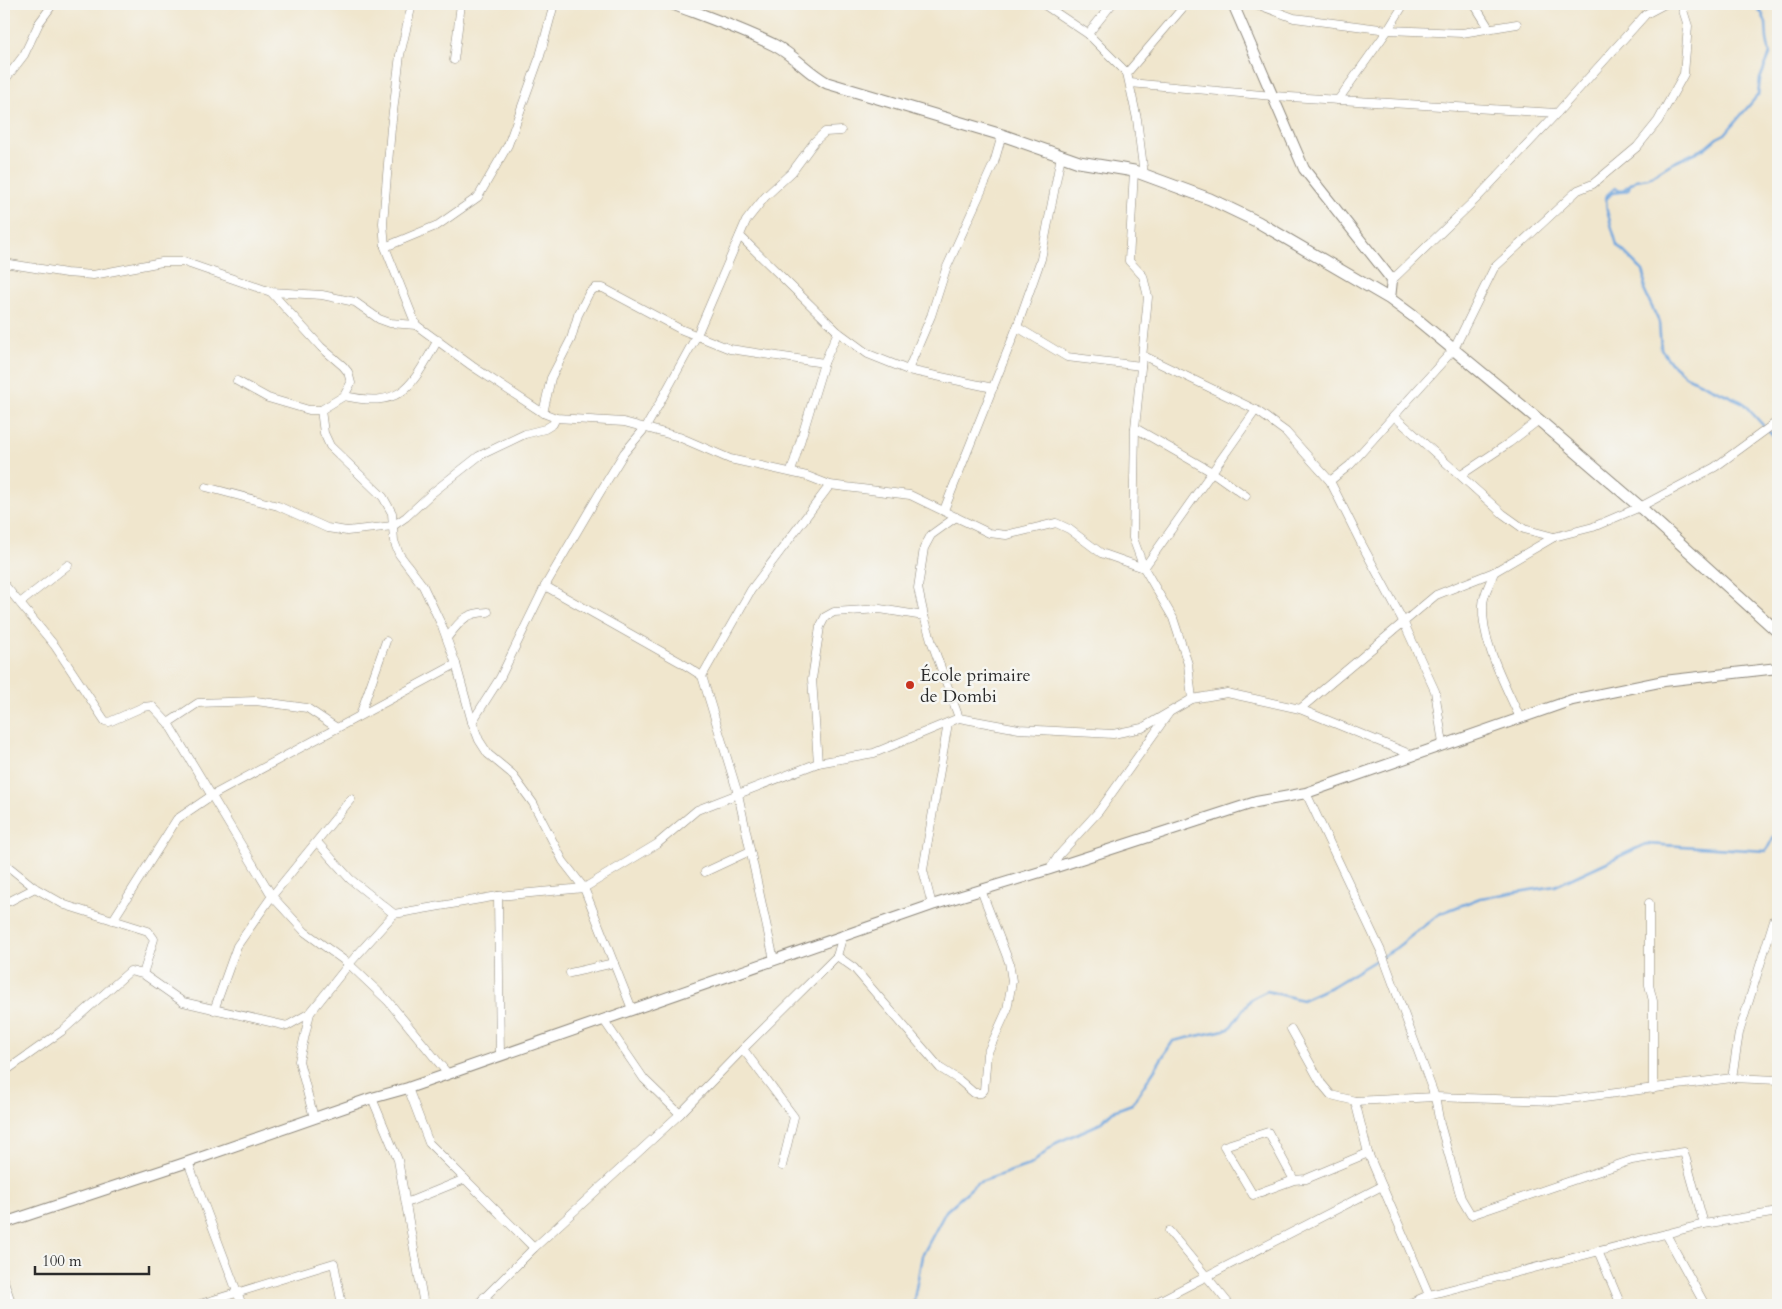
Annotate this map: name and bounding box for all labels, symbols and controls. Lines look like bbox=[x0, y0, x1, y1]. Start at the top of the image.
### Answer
place label: École primaire de Dombi bbox=[920, 663, 1031, 709]
marker: École primaire de Dombi bbox=[904, 679, 916, 691]
scale bar bbox=[35, 1244, 149, 1276]
text: 100 m bbox=[42, 1251, 82, 1271]

